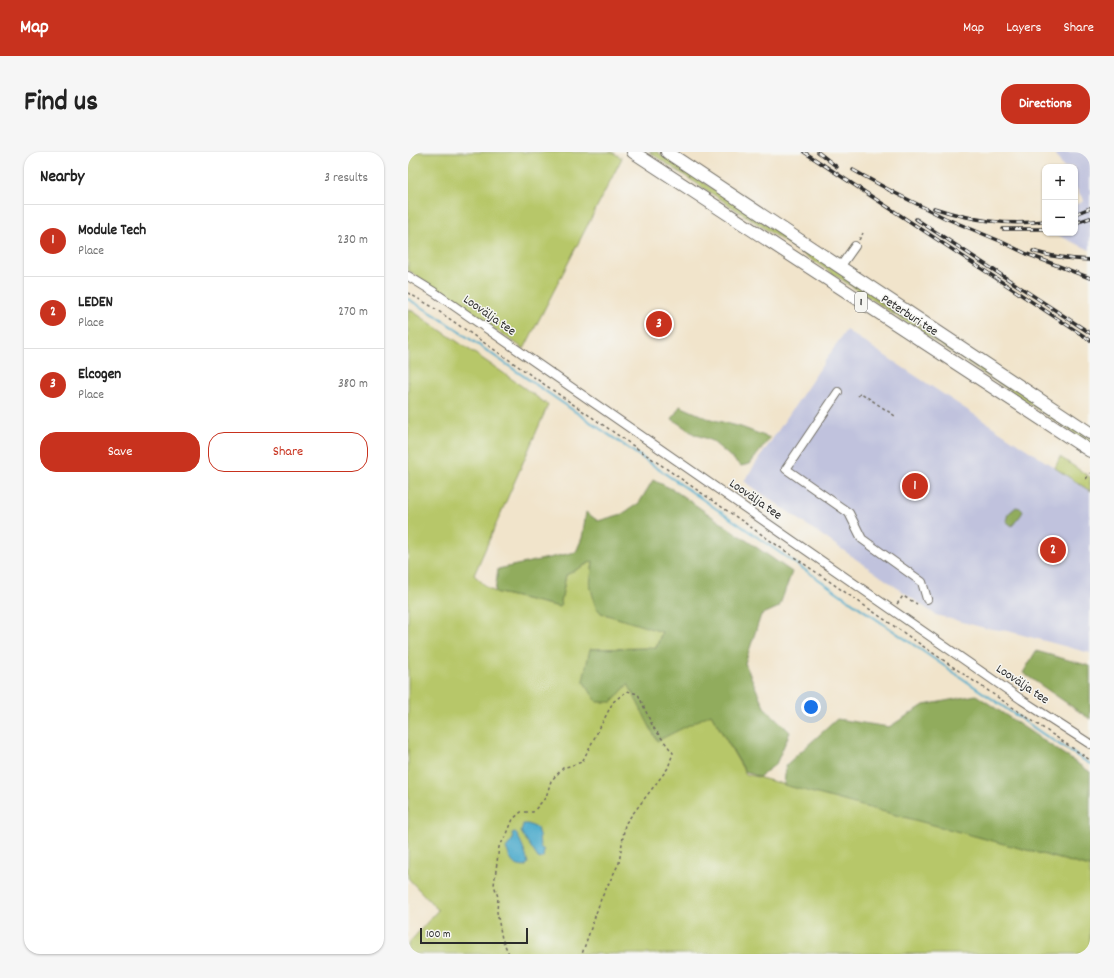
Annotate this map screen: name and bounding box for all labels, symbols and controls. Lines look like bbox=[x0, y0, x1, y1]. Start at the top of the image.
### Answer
text: Map bbox=[20, 15, 49, 42]
text: Map bbox=[963, 18, 984, 38]
text: Layers bbox=[1006, 18, 1041, 38]
text: Share bbox=[1063, 18, 1094, 38]
text: Find us bbox=[24, 84, 98, 124]
button: Directions bbox=[1001, 84, 1090, 124]
map controls bbox=[1042, 164, 1078, 236]
button: + bbox=[1042, 164, 1078, 200]
text: Nearby bbox=[40, 166, 84, 190]
text: 3 results bbox=[324, 169, 368, 188]
button: − bbox=[1042, 200, 1078, 236]
text: Module Tech bbox=[78, 220, 146, 242]
text: 1 bbox=[52, 231, 54, 250]
text: 230 m bbox=[338, 231, 368, 250]
text: Place bbox=[78, 242, 104, 261]
street label: Peterburi tee bbox=[877, 290, 941, 342]
street label: Loovälja tee bbox=[459, 291, 519, 341]
text: LEDEN bbox=[78, 292, 113, 314]
road number: 1 bbox=[855, 292, 867, 312]
text: 2 bbox=[50, 303, 56, 322]
text: 270 m bbox=[338, 303, 368, 322]
pin: 3 bbox=[646, 309, 672, 339]
text: Place bbox=[78, 314, 104, 333]
text: Elcogen bbox=[78, 364, 121, 386]
text: 3 bbox=[50, 375, 56, 394]
text: 380 m bbox=[338, 375, 368, 394]
text: Place bbox=[78, 386, 104, 405]
button: Save bbox=[40, 432, 200, 472]
button: Share bbox=[208, 432, 368, 472]
pin: 1 bbox=[902, 471, 928, 501]
street label: Loovälja tee bbox=[725, 475, 785, 525]
pin: 2 bbox=[1040, 535, 1066, 565]
street label: Loovälja tee bbox=[992, 660, 1053, 710]
your location bbox=[801, 697, 821, 717]
scale bar bbox=[420, 926, 528, 945]
text: 100 m bbox=[426, 927, 450, 943]

